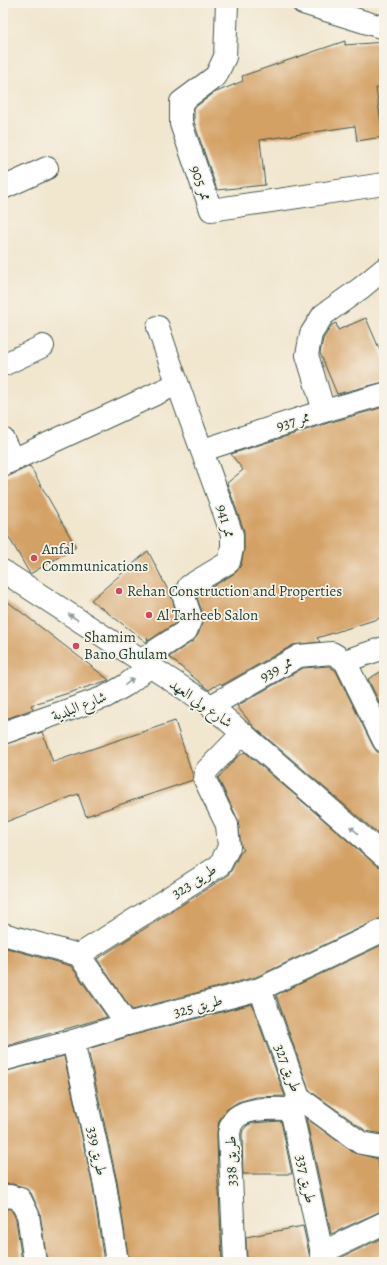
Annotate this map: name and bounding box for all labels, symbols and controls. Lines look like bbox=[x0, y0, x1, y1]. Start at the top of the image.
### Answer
street label: ممر 905 bbox=[185, 163, 217, 203]
street label: ممر 937 bbox=[274, 406, 312, 436]
street label: ممر 941 bbox=[212, 502, 240, 540]
place label: Anfal Communications bbox=[41, 539, 148, 576]
marker: Anfal Communications bbox=[29, 553, 39, 563]
place label: Rehan Construction and Properties bbox=[127, 581, 342, 601]
marker: Rehan Construction and Properties bbox=[114, 586, 124, 596]
place label: Al Tarheeb Salon bbox=[156, 605, 258, 625]
marker: Al Tarheeb Salon bbox=[144, 610, 154, 620]
one-way arrow bbox=[68, 613, 78, 621]
place label: Shamim Bano Ghulam bbox=[84, 627, 168, 664]
marker: Shamim Bano Ghulam bbox=[71, 641, 81, 651]
street label: ممر 939 bbox=[256, 652, 296, 686]
street label: شارع ولي العهد bbox=[164, 674, 237, 735]
one-way arrow bbox=[124, 677, 135, 686]
street label: شارع البلدية bbox=[49, 686, 110, 728]
one-way arrow bbox=[349, 826, 360, 835]
street label: طريق 323 bbox=[168, 859, 220, 903]
street label: طريق 325 bbox=[171, 990, 225, 1022]
street label: طريق 327 bbox=[270, 1041, 306, 1095]
street label: طريق 339 bbox=[82, 1125, 112, 1177]
street label: طريق 338 bbox=[221, 1136, 241, 1186]
street label: طريق 337 bbox=[291, 1153, 321, 1205]

